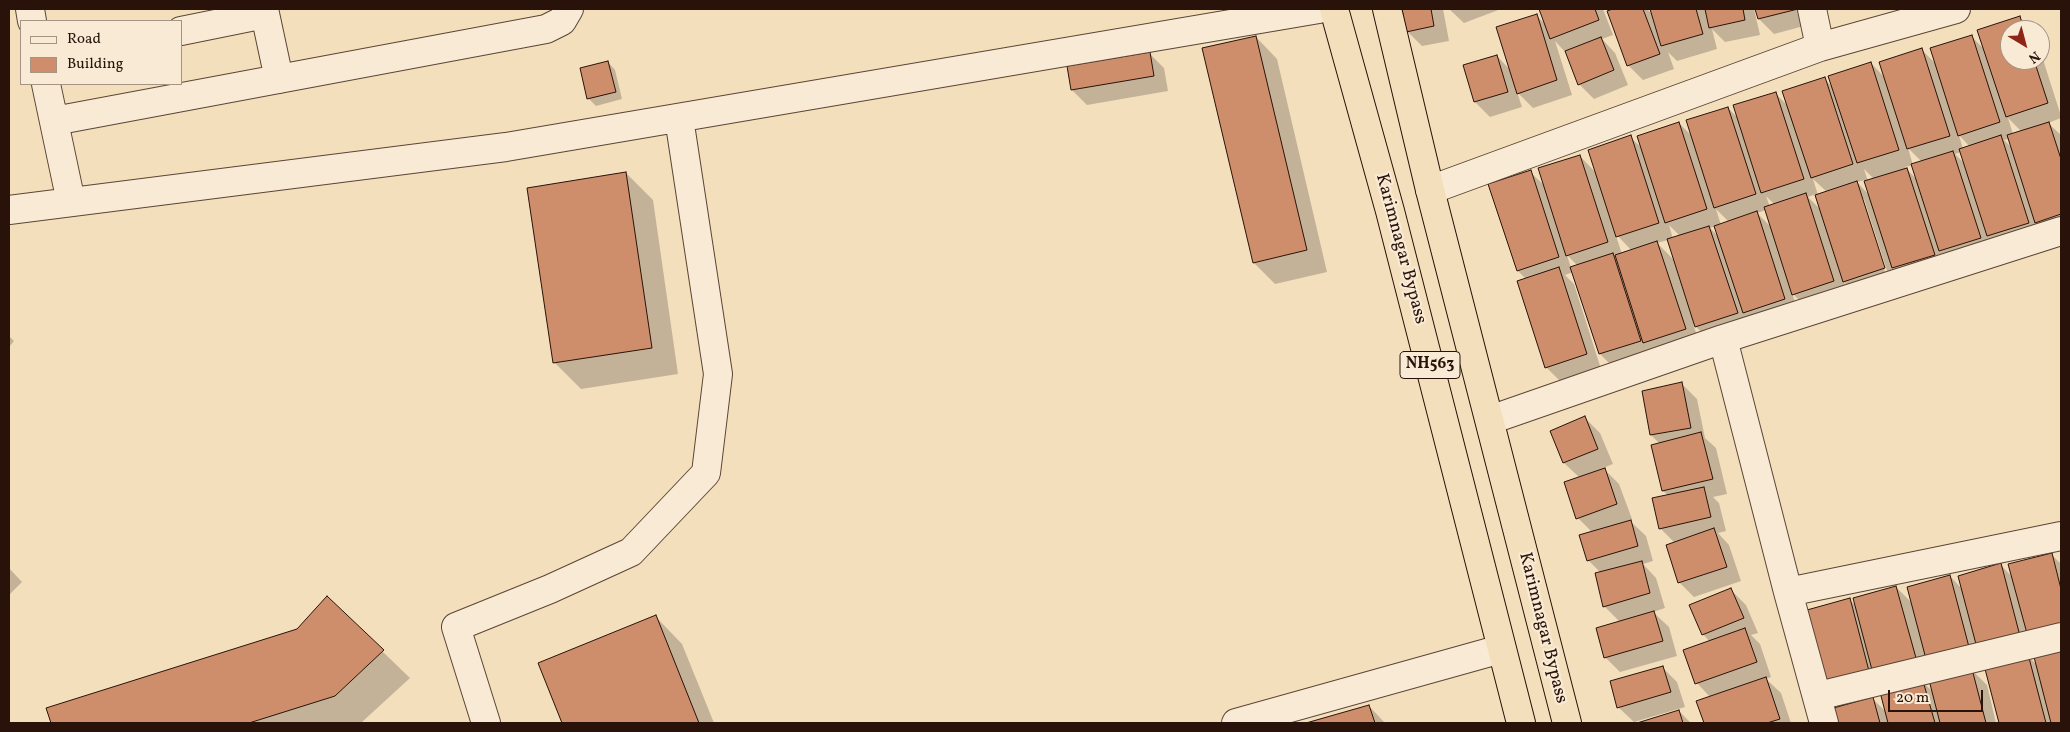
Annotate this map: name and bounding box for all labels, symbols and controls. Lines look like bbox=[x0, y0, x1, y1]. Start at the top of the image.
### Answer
legend bbox=[20, 20, 182, 85]
north arrow bbox=[2000, 20, 2050, 70]
text: Road bbox=[67, 29, 101, 50]
text: N bbox=[2024, 46, 2044, 67]
text: Building bbox=[67, 54, 123, 75]
street label: Karimnagar Bypass bbox=[1370, 171, 1430, 327]
road number: NH563 bbox=[1400, 352, 1460, 378]
street label: Karimnagar Bypass bbox=[1513, 550, 1571, 706]
scale bar bbox=[1890, 680, 1985, 712]
text: 20 m bbox=[1896, 688, 1929, 709]

